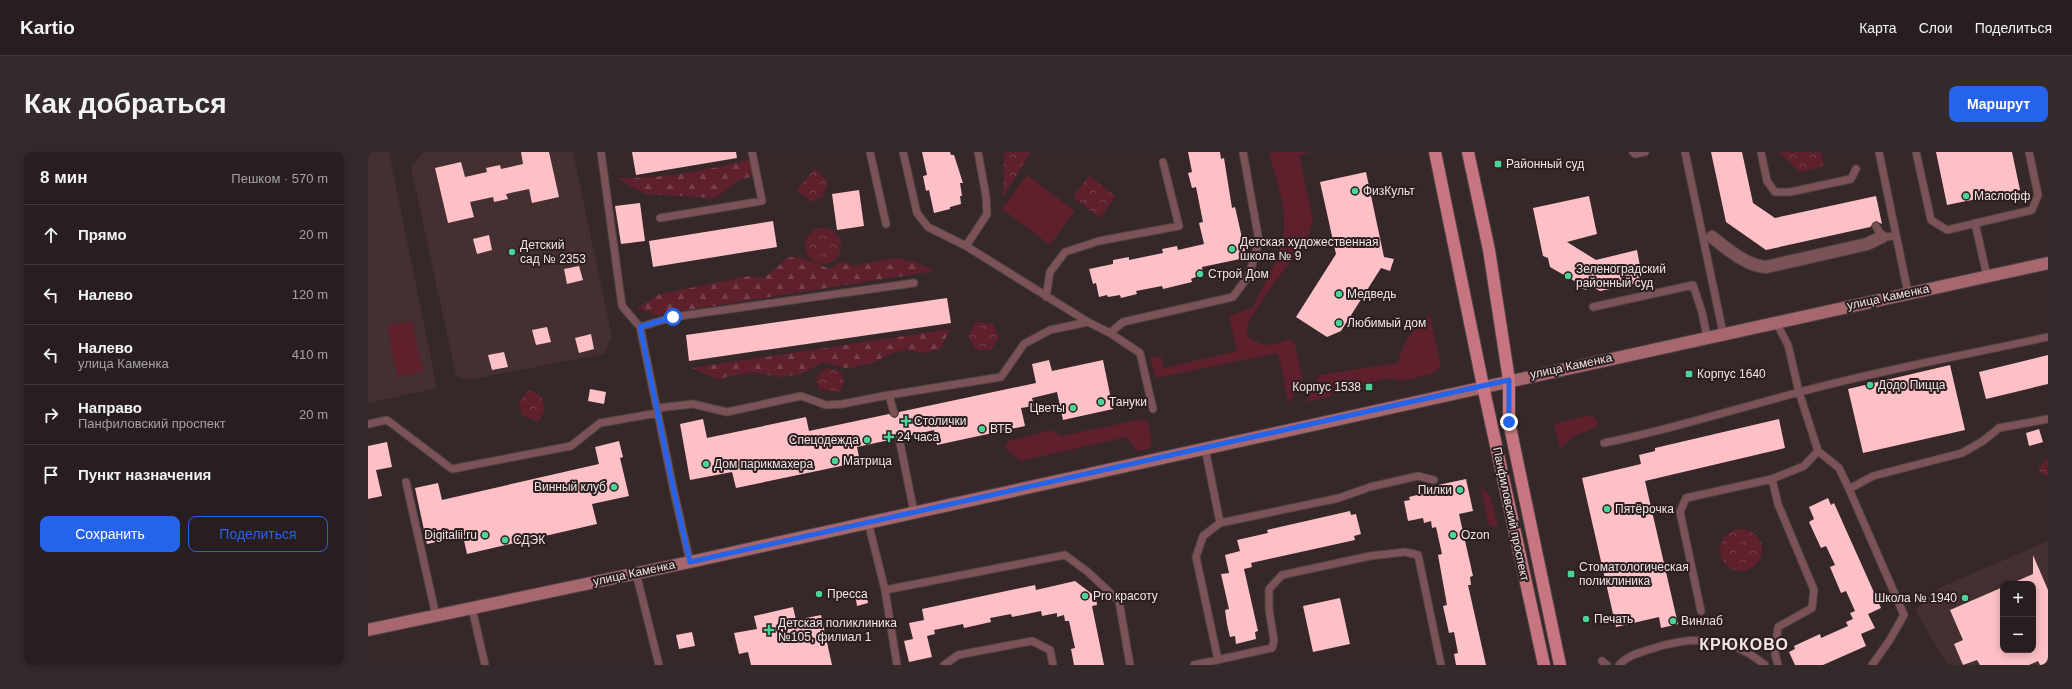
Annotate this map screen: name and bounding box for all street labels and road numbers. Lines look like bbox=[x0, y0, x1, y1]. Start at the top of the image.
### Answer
street label: улица Каменка bbox=[1846, 281, 1931, 313]
street label: улица Каменка bbox=[1529, 350, 1614, 382]
street label: Панфиловский проспект bbox=[1490, 446, 1532, 583]
street label: улица Каменка bbox=[592, 557, 677, 589]

